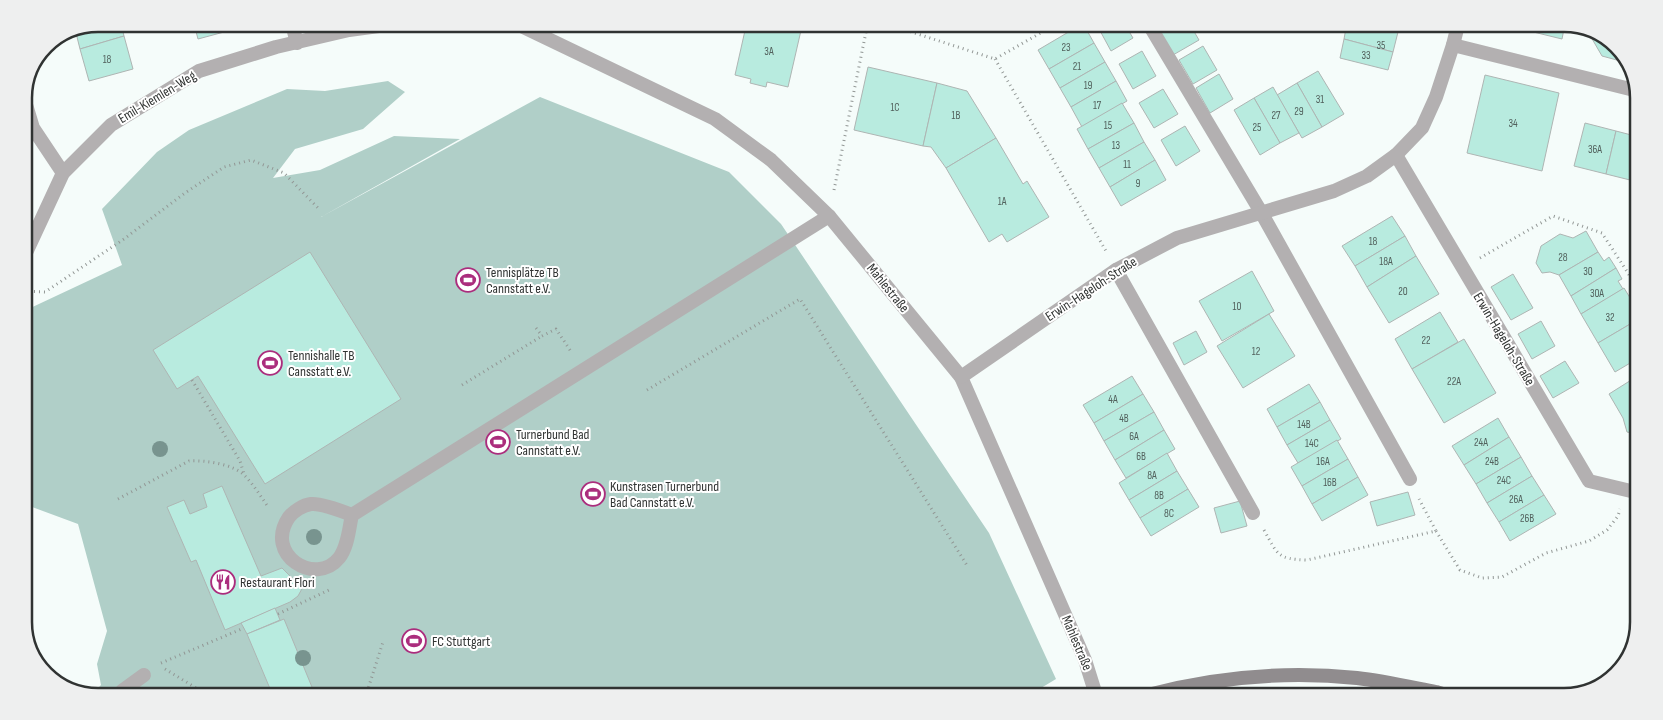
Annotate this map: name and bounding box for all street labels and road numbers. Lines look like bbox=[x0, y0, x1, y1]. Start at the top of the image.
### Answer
street label: Emil-Kiemlen-Weg bbox=[115, 67, 199, 127]
street label: Erwin-Hageloh-Straße bbox=[1042, 253, 1140, 325]
street label: Mahlestraße bbox=[863, 260, 913, 316]
street label: Erwin-Hageloh-Straße bbox=[1470, 289, 1538, 389]
street label: Mahlestraße bbox=[1058, 613, 1096, 673]

